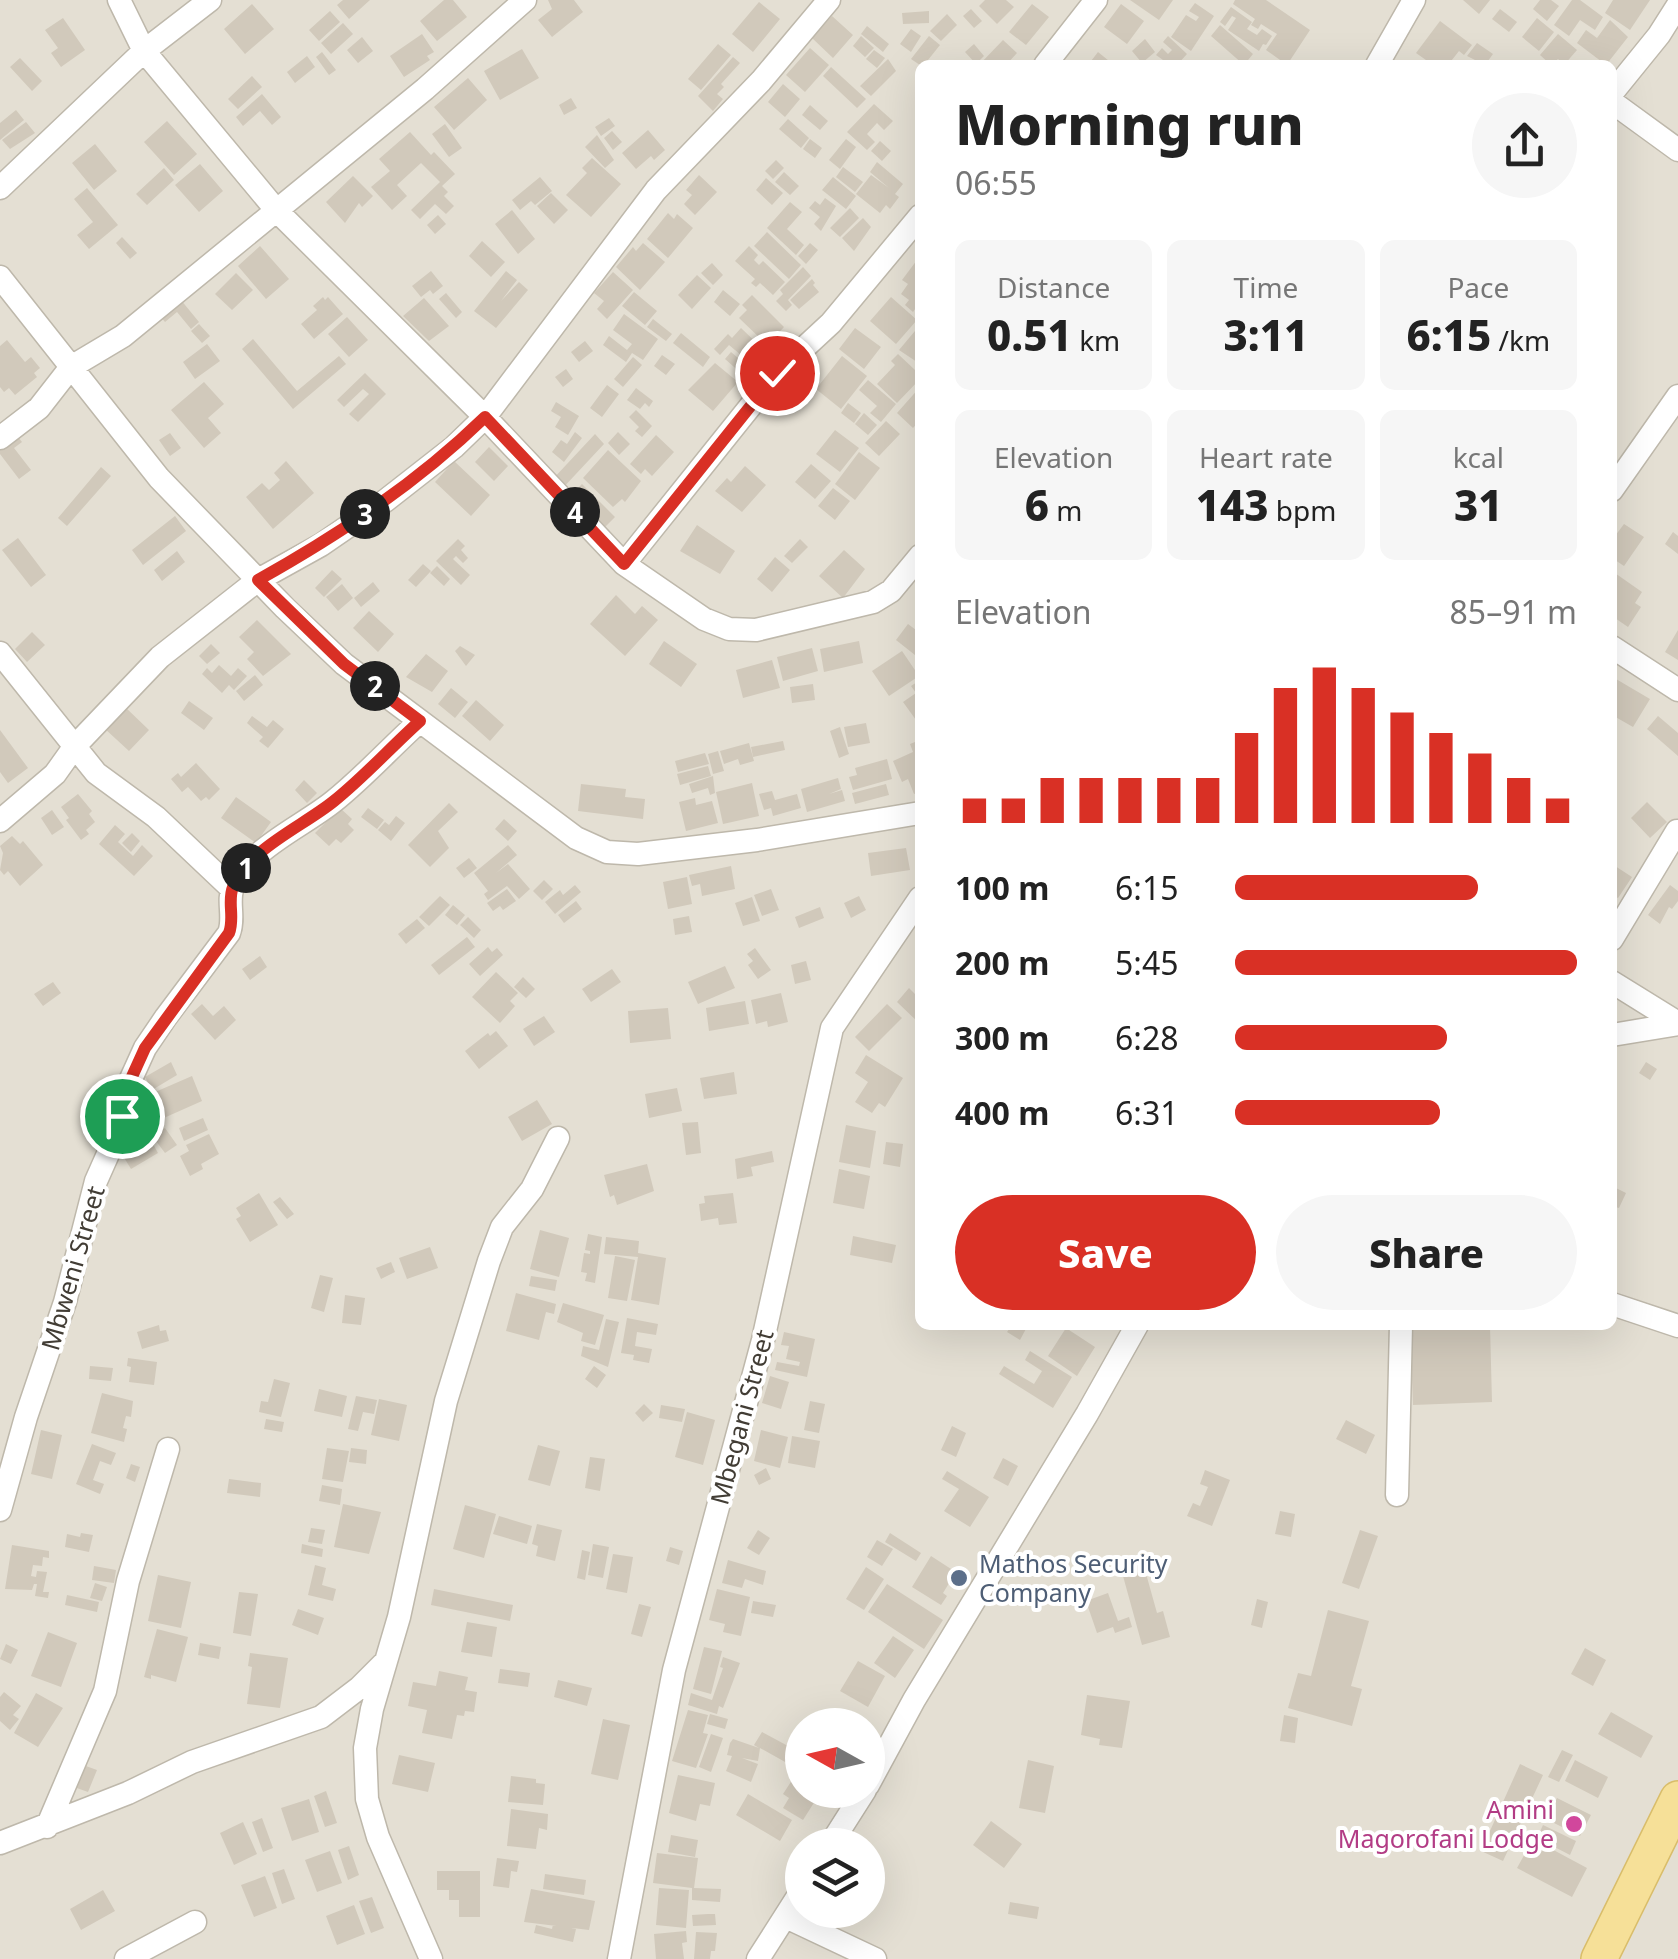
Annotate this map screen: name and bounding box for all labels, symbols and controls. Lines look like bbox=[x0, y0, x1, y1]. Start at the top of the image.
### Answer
text: Morning run bbox=[955, 86, 1304, 161]
button: share bbox=[1472, 93, 1577, 198]
text: 06:55 bbox=[955, 161, 1037, 204]
text: Distance bbox=[997, 268, 1110, 306]
text: Time bbox=[1234, 268, 1298, 306]
text: Pace bbox=[1447, 268, 1509, 306]
text: 0.51 bbox=[987, 306, 1072, 363]
text: 3:11 bbox=[1224, 306, 1308, 363]
text: 6:15 bbox=[1406, 306, 1491, 363]
text: km bbox=[1072, 321, 1120, 359]
text: /km bbox=[1491, 321, 1550, 359]
pin bbox=[735, 331, 820, 416]
icon: check bbox=[750, 346, 805, 401]
text: Elevation bbox=[994, 438, 1113, 476]
text: Heart rate bbox=[1199, 438, 1333, 476]
text: kcal bbox=[1453, 438, 1504, 476]
text: 6 bbox=[1025, 476, 1049, 533]
text: 143 bbox=[1196, 476, 1268, 533]
text: 31 bbox=[1454, 476, 1503, 533]
pin: 4 bbox=[550, 487, 600, 537]
pin: 3 bbox=[340, 489, 390, 539]
text: m bbox=[1049, 491, 1083, 529]
text: bpm bbox=[1268, 491, 1336, 529]
text: 4 bbox=[567, 493, 583, 531]
text: 3 bbox=[357, 495, 373, 533]
text: Elevation bbox=[955, 590, 1092, 633]
text: 85–91 m bbox=[1450, 590, 1577, 633]
pin: 2 bbox=[350, 661, 400, 711]
text: 2 bbox=[367, 667, 383, 705]
pin: 1 bbox=[221, 843, 271, 893]
text: 1 bbox=[238, 849, 254, 887]
text: 100 m bbox=[955, 866, 1049, 909]
text: 6:15 bbox=[1115, 866, 1179, 909]
text: 200 m bbox=[955, 941, 1049, 984]
text: 5:45 bbox=[1115, 941, 1179, 984]
text: 300 m bbox=[955, 1016, 1049, 1059]
text: 6:28 bbox=[1115, 1016, 1179, 1059]
pin bbox=[80, 1074, 165, 1159]
icon: arrive bbox=[95, 1089, 150, 1144]
text: 400 m bbox=[955, 1091, 1049, 1134]
text: 6:31 bbox=[1115, 1091, 1179, 1134]
street label: Mbweni Street bbox=[32, 1182, 112, 1354]
button: Save bbox=[955, 1195, 1256, 1310]
button: Share bbox=[1276, 1195, 1577, 1310]
street label: Mbegani Street bbox=[701, 1326, 781, 1508]
place label: Mathos Security Company bbox=[979, 1546, 1168, 1609]
marker: Mathos Security Company bbox=[948, 1567, 970, 1589]
north arrow bbox=[785, 1708, 885, 1808]
map controls bbox=[785, 1708, 885, 1928]
place label: Amini Magorofani Lodge bbox=[1338, 1792, 1554, 1855]
marker: Amini Magorofani Lodge bbox=[1563, 1813, 1585, 1835]
button: layers bbox=[785, 1828, 885, 1928]

